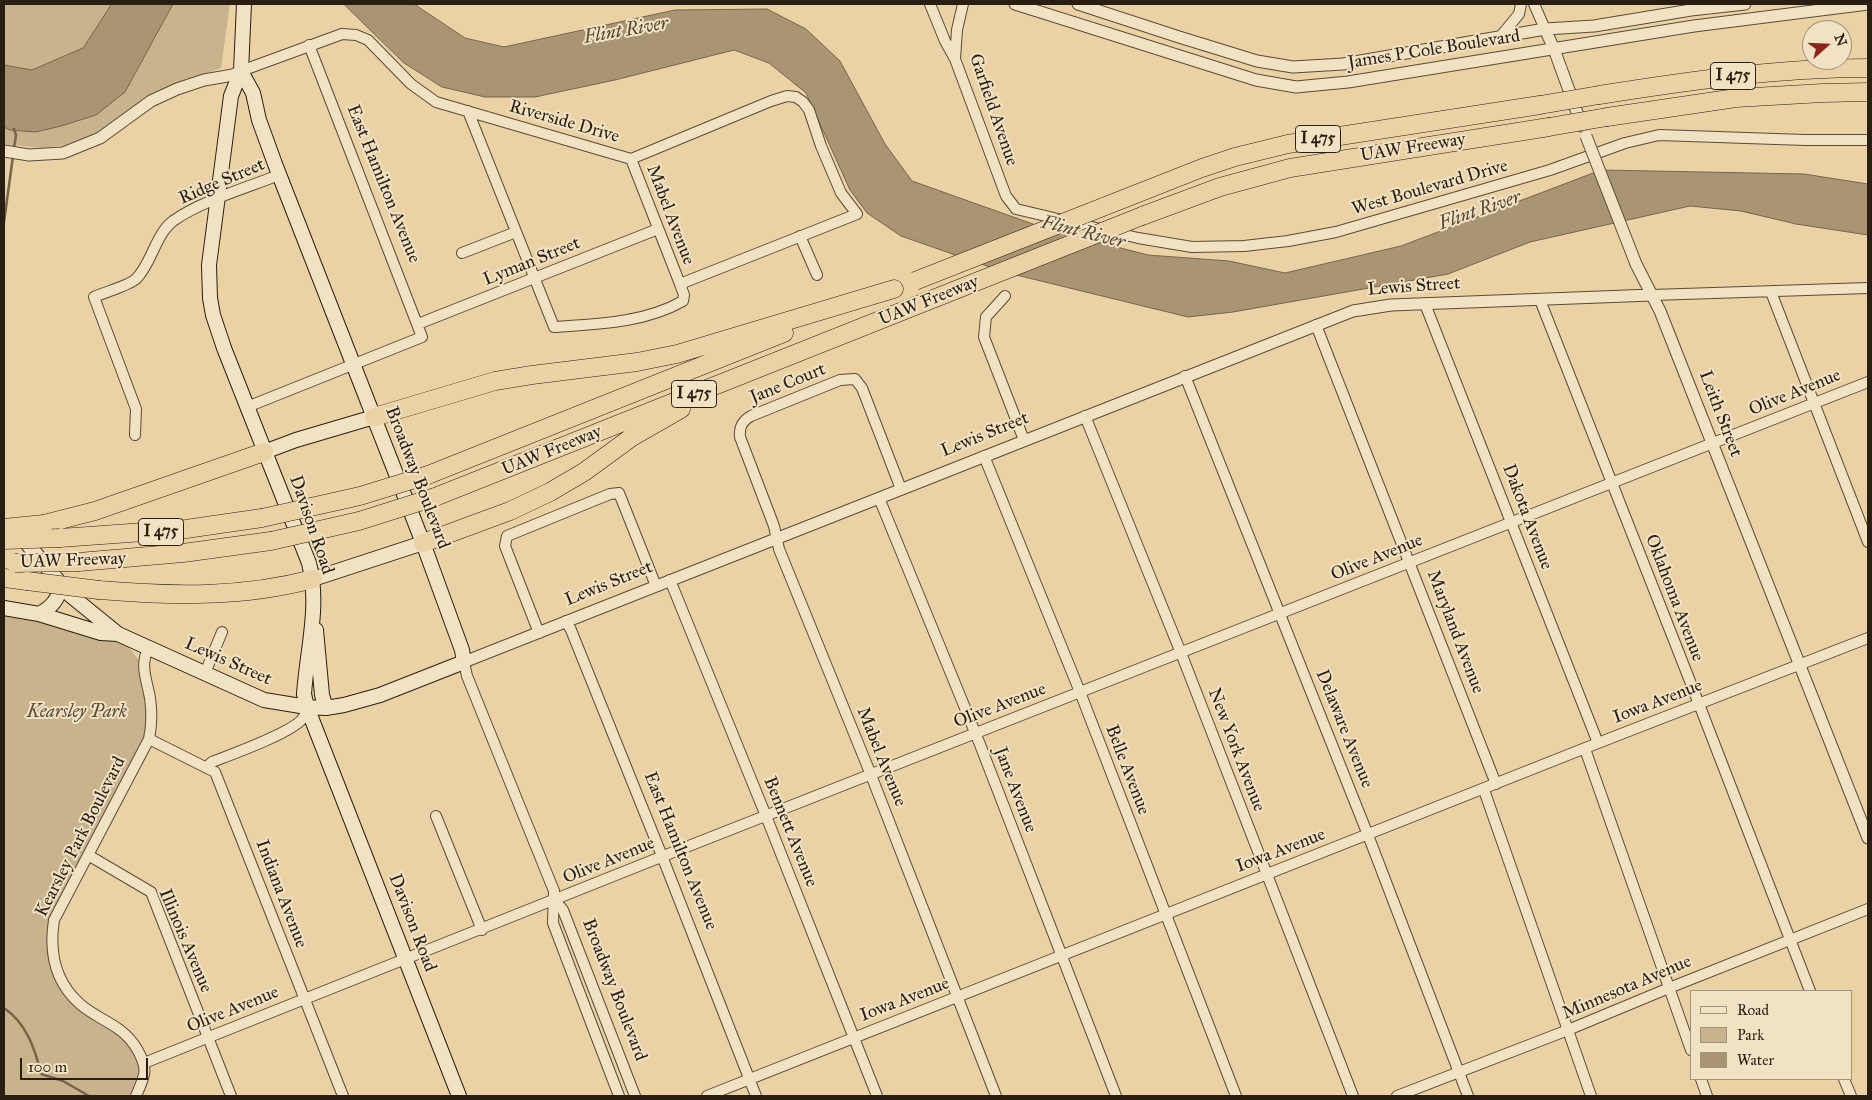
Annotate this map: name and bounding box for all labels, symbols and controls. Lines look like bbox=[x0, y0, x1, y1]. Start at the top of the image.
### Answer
water label: Flint River bbox=[582, 12, 670, 50]
north arrow bbox=[1802, 20, 1852, 70]
street label: James P Cole Boulevard bbox=[1346, 26, 1522, 74]
text: N bbox=[1831, 32, 1851, 49]
street label: Garfield Avenue bbox=[964, 51, 1022, 169]
road number: I 475 bbox=[1710, 62, 1756, 90]
street label: Riverside Drive bbox=[506, 96, 622, 148]
street label: East Hamilton Avenue bbox=[341, 102, 425, 266]
road number: I 475 bbox=[1296, 126, 1340, 152]
street label: UAW Freeway bbox=[1359, 129, 1467, 167]
street label: Ridge Street bbox=[176, 154, 268, 210]
street label: West Boulevard Drive bbox=[1350, 155, 1510, 221]
street label: Mabel Avenue bbox=[641, 162, 699, 268]
water label: Flint River bbox=[1436, 186, 1524, 236]
water label: Flint River bbox=[1039, 212, 1127, 254]
street label: Lyman Street bbox=[480, 233, 584, 291]
street label: UAW Freeway bbox=[876, 271, 982, 331]
street label: Lewis Street bbox=[1367, 273, 1461, 301]
street label: Jane Court bbox=[747, 359, 829, 409]
street label: Olive Avenue bbox=[1746, 365, 1844, 421]
street label: Leith Street bbox=[1694, 368, 1746, 460]
road number: I 475 bbox=[672, 380, 716, 408]
street label: Broadway Boulevard bbox=[380, 404, 454, 552]
street label: Lewis Street bbox=[938, 408, 1032, 462]
street label: UAW Freeway bbox=[499, 421, 605, 481]
street label: Dakota Avenue bbox=[1497, 461, 1557, 573]
street label: Davison Road bbox=[284, 473, 338, 577]
road number: I 475 bbox=[138, 518, 184, 546]
street label: Olive Avenue bbox=[1328, 530, 1426, 586]
street label: Oklahoma Avenue bbox=[1640, 531, 1708, 665]
street label: UAW Freeway bbox=[20, 548, 126, 574]
street label: Lewis Street bbox=[562, 557, 656, 611]
street label: Maryland Avenue bbox=[1422, 567, 1488, 697]
street label: Lewis Street bbox=[181, 633, 275, 691]
street label: Delaware Avenue bbox=[1310, 667, 1378, 791]
street label: Iowa Avenue bbox=[1610, 675, 1706, 729]
street label: Olive Avenue bbox=[951, 679, 1049, 733]
street label: New York Avenue bbox=[1203, 685, 1269, 815]
park label: Kearsley Park bbox=[27, 702, 127, 724]
street label: Mabel Avenue bbox=[851, 704, 911, 810]
street label: Belle Avenue bbox=[1100, 722, 1154, 818]
street label: Jane Avenue bbox=[989, 744, 1041, 836]
street label: Kearsley Park Boulevard bbox=[31, 753, 131, 921]
street label: East Hamilton Avenue bbox=[638, 769, 722, 933]
street label: Bennett Avenue bbox=[758, 774, 822, 890]
street label: Iowa Avenue bbox=[1233, 824, 1329, 878]
street label: Olive Avenue bbox=[560, 833, 658, 889]
street label: Indiana Avenue bbox=[250, 837, 312, 951]
street label: Davison Road bbox=[383, 871, 441, 975]
street label: Illinois Avenue bbox=[153, 886, 217, 996]
street label: Broadway Boulevard bbox=[577, 916, 651, 1064]
street label: Minnesota Avenue bbox=[1559, 951, 1695, 1025]
street label: Iowa Avenue bbox=[857, 973, 953, 1027]
street label: Olive Avenue bbox=[184, 982, 282, 1038]
legend bbox=[1690, 990, 1852, 1080]
text: Road bbox=[1737, 1001, 1769, 1019]
text: Park bbox=[1737, 1026, 1764, 1044]
scale bar bbox=[22, 1048, 150, 1080]
text: Water bbox=[1737, 1051, 1774, 1069]
text: 100 m bbox=[28, 1058, 67, 1076]

